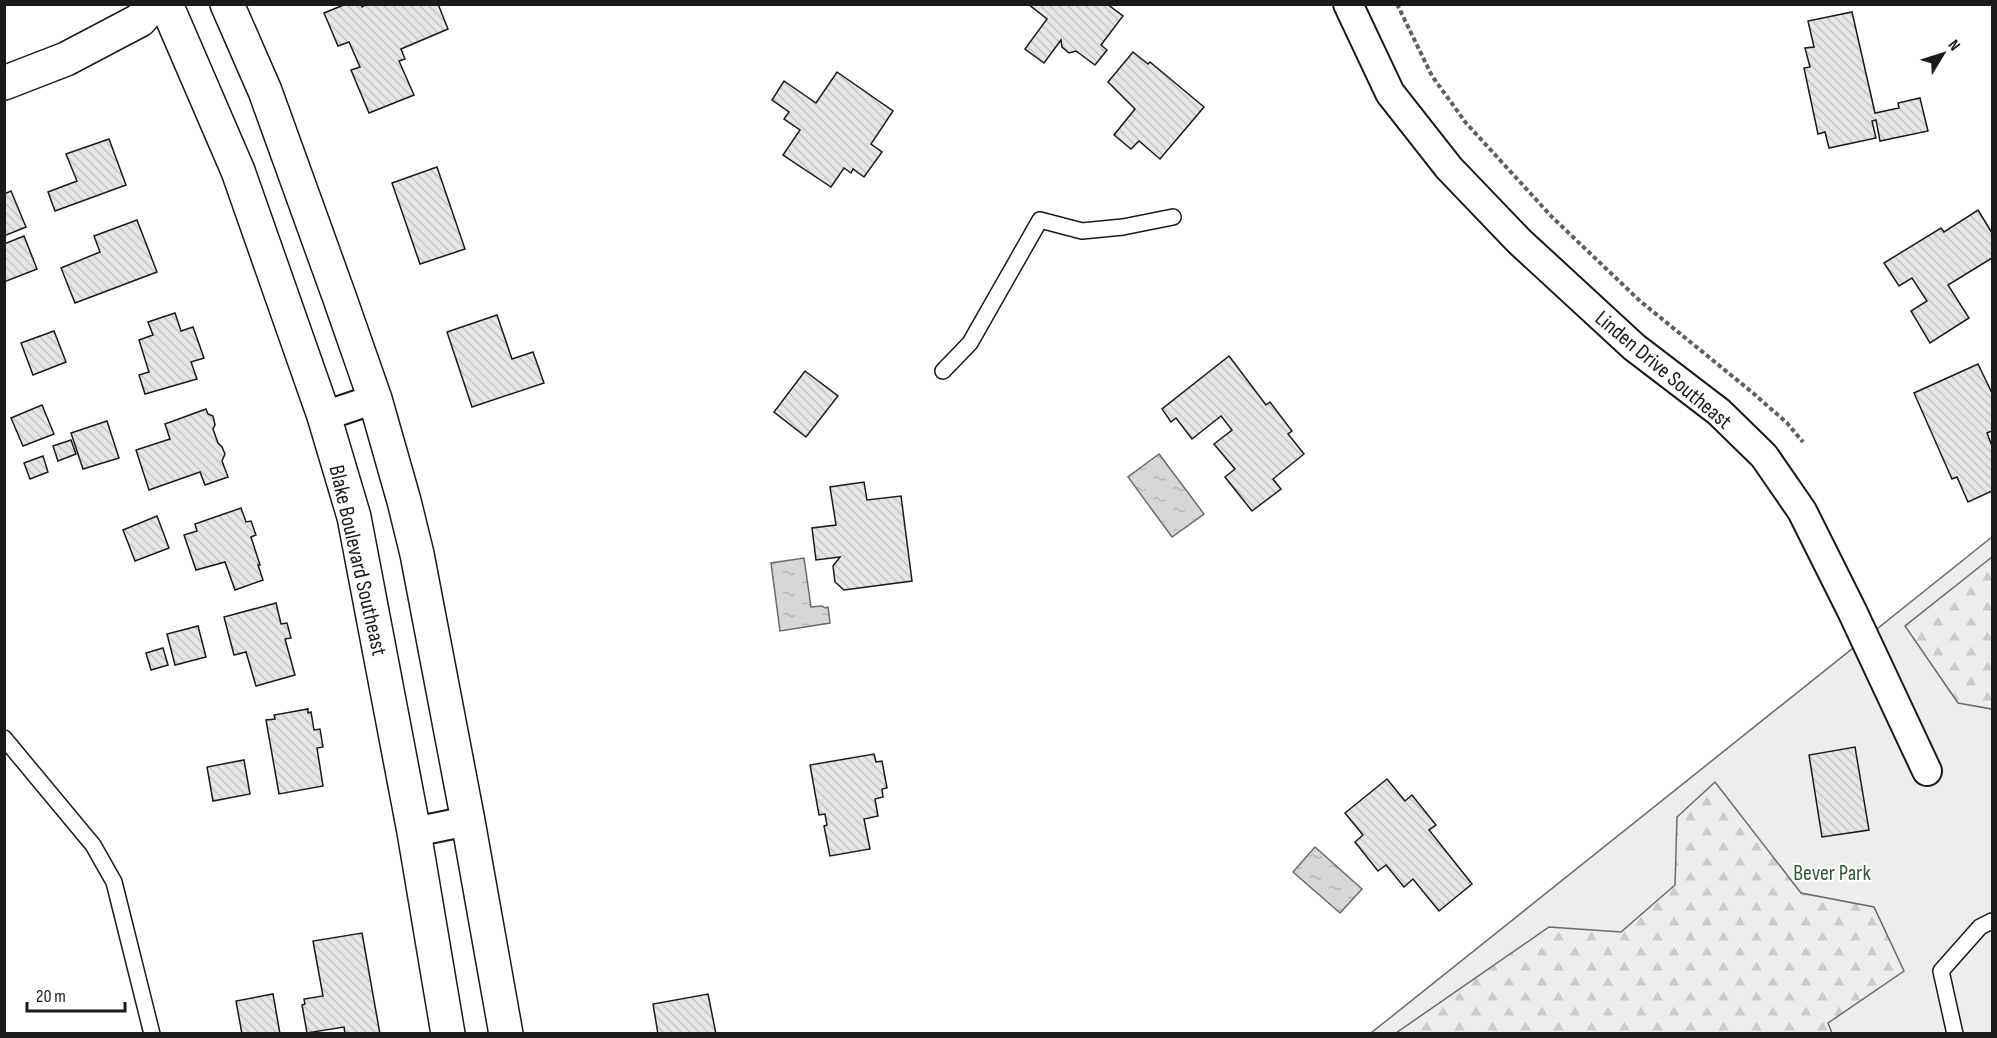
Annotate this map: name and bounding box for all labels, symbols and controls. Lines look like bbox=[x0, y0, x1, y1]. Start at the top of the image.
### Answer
north arrow bbox=[1913, 24, 1973, 84]
text: N bbox=[1944, 36, 1964, 55]
street label: Linden Drive Southeast bbox=[1589, 305, 1737, 435]
street label: Blake Boulevard Southeast bbox=[322, 462, 393, 659]
park label: Bever Park bbox=[1793, 860, 1871, 887]
scale bar bbox=[27, 975, 124, 1013]
text: 20 m bbox=[36, 986, 66, 1007]

